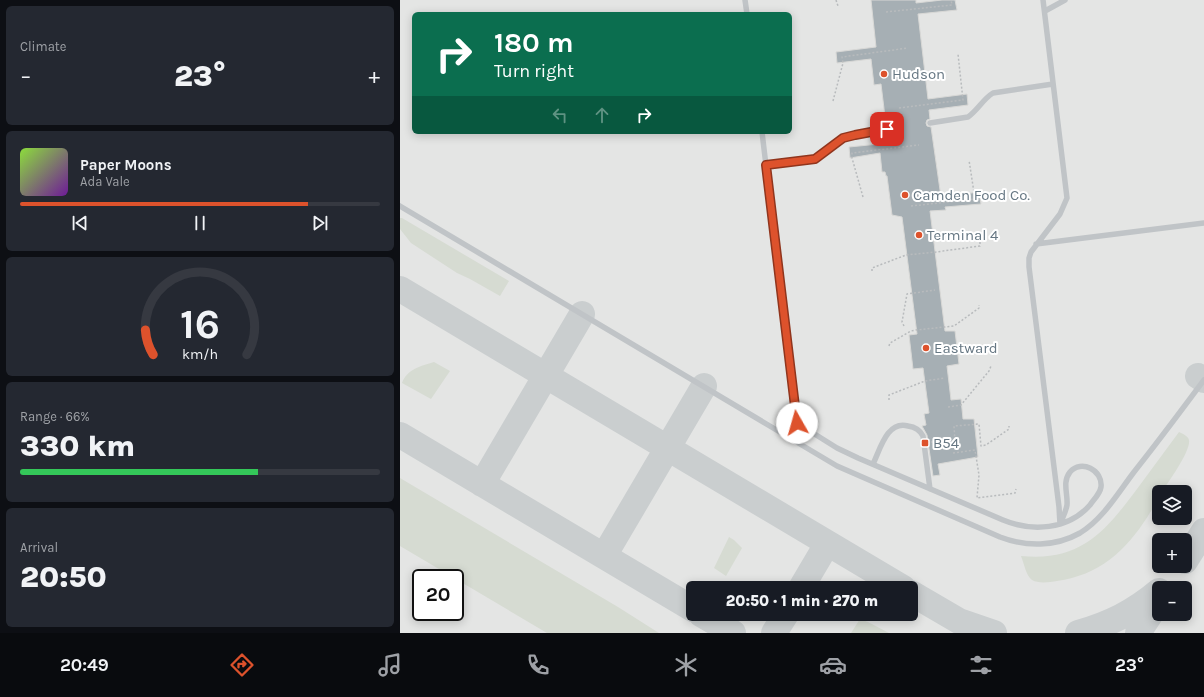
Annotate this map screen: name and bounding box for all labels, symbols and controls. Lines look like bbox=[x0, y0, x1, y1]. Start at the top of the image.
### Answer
text: 180 m bbox=[494, 26, 573, 59]
icon: right bbox=[428, 28, 480, 80]
text: Climate bbox=[20, 39, 66, 54]
text: 23° bbox=[174, 58, 226, 94]
text: Turn right bbox=[494, 60, 574, 82]
text: − bbox=[20, 63, 32, 89]
text: + bbox=[368, 63, 380, 89]
place label: Hudson bbox=[892, 65, 945, 83]
marker: Hudson bbox=[879, 69, 889, 79]
icon: left bbox=[549, 104, 571, 126]
icon: ahead bbox=[591, 104, 613, 126]
icon: right bbox=[633, 104, 655, 126]
pin bbox=[870, 112, 904, 146]
icon: arrive bbox=[876, 118, 898, 140]
text: Paper Moons bbox=[80, 156, 172, 174]
text: Ada Vale bbox=[80, 174, 130, 189]
place label: Camden Food Co. bbox=[913, 186, 1030, 204]
marker: Camden Food Co. bbox=[900, 190, 910, 200]
icon: previous bbox=[69, 212, 91, 234]
icon: pause bbox=[189, 212, 211, 234]
icon: next bbox=[309, 212, 331, 234]
place label: Terminal 4 bbox=[927, 226, 999, 244]
marker: Terminal 4 bbox=[914, 230, 924, 240]
text: 16 bbox=[180, 299, 220, 347]
place label: Eastward bbox=[934, 339, 998, 357]
marker: Eastward bbox=[921, 343, 931, 353]
text: km/h bbox=[182, 345, 218, 362]
position arrow bbox=[776, 402, 818, 444]
text: Range · 66% bbox=[20, 409, 90, 424]
text: 330 km bbox=[20, 428, 135, 464]
place label: B54 bbox=[933, 434, 960, 452]
marker: B54 bbox=[920, 438, 930, 448]
map controls bbox=[1152, 485, 1192, 621]
button: layers bbox=[1152, 485, 1192, 525]
button: + bbox=[1152, 533, 1192, 573]
text: Arrival bbox=[20, 540, 58, 555]
text: 20:50 bbox=[20, 559, 107, 595]
speed limit sign: 20 bbox=[412, 569, 464, 621]
button: − bbox=[1152, 581, 1192, 621]
text: 20:50 · 1 min · 270 m bbox=[726, 592, 878, 610]
icon: directions bbox=[228, 651, 256, 679]
icon: music bbox=[376, 651, 404, 679]
icon: phone bbox=[524, 651, 552, 679]
icon: climate bbox=[672, 651, 700, 679]
icon: car bbox=[819, 651, 847, 679]
icon: filters bbox=[967, 651, 995, 679]
text: 20:49 bbox=[60, 654, 109, 676]
text: 23° bbox=[1115, 654, 1144, 676]

